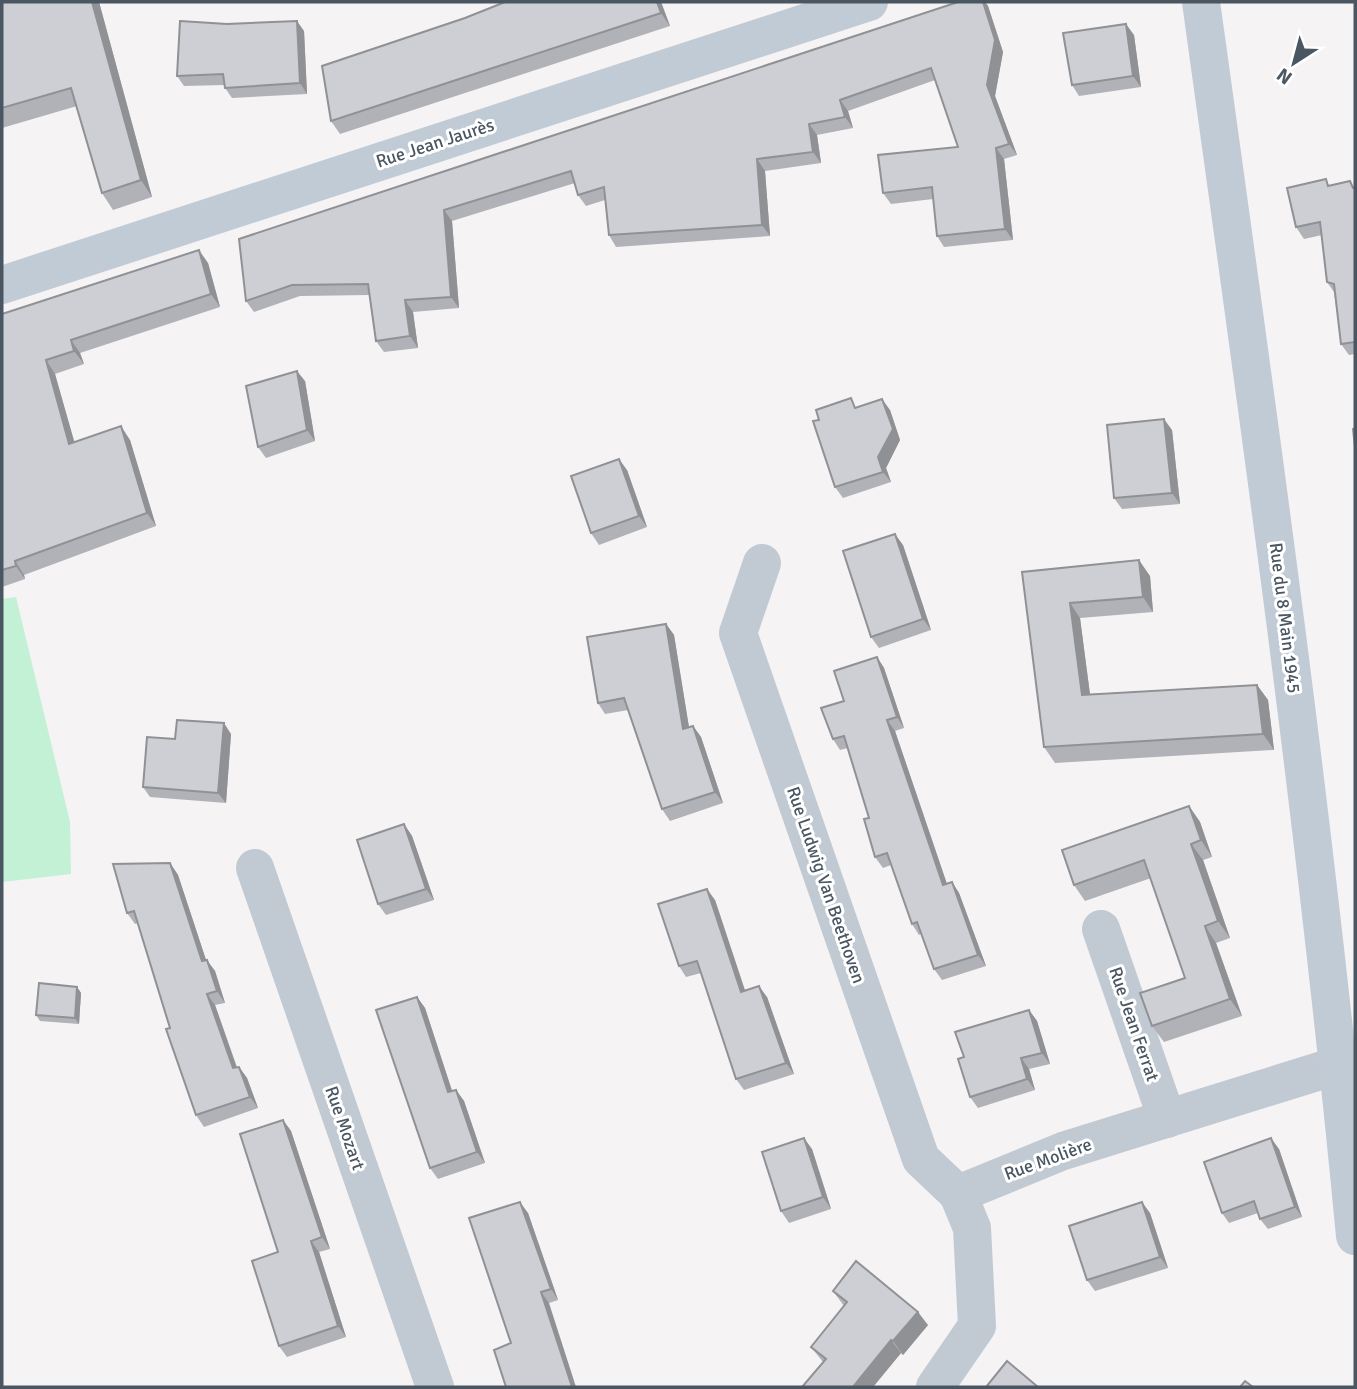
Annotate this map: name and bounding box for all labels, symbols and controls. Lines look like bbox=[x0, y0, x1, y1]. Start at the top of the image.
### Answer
north arrow bbox=[1259, 28, 1329, 98]
text: N bbox=[1272, 62, 1297, 90]
street label: Rue Jean Jaurès bbox=[373, 114, 497, 172]
street label: Rue du 8 Main 1945 bbox=[1265, 541, 1305, 695]
street label: Rue Ludwig Van Beethoven bbox=[782, 784, 870, 986]
street label: Rue Jean Ferrat bbox=[1104, 964, 1164, 1084]
street label: Rue Mozart bbox=[320, 1083, 370, 1173]
street label: Rue Molière bbox=[1001, 1133, 1095, 1185]

